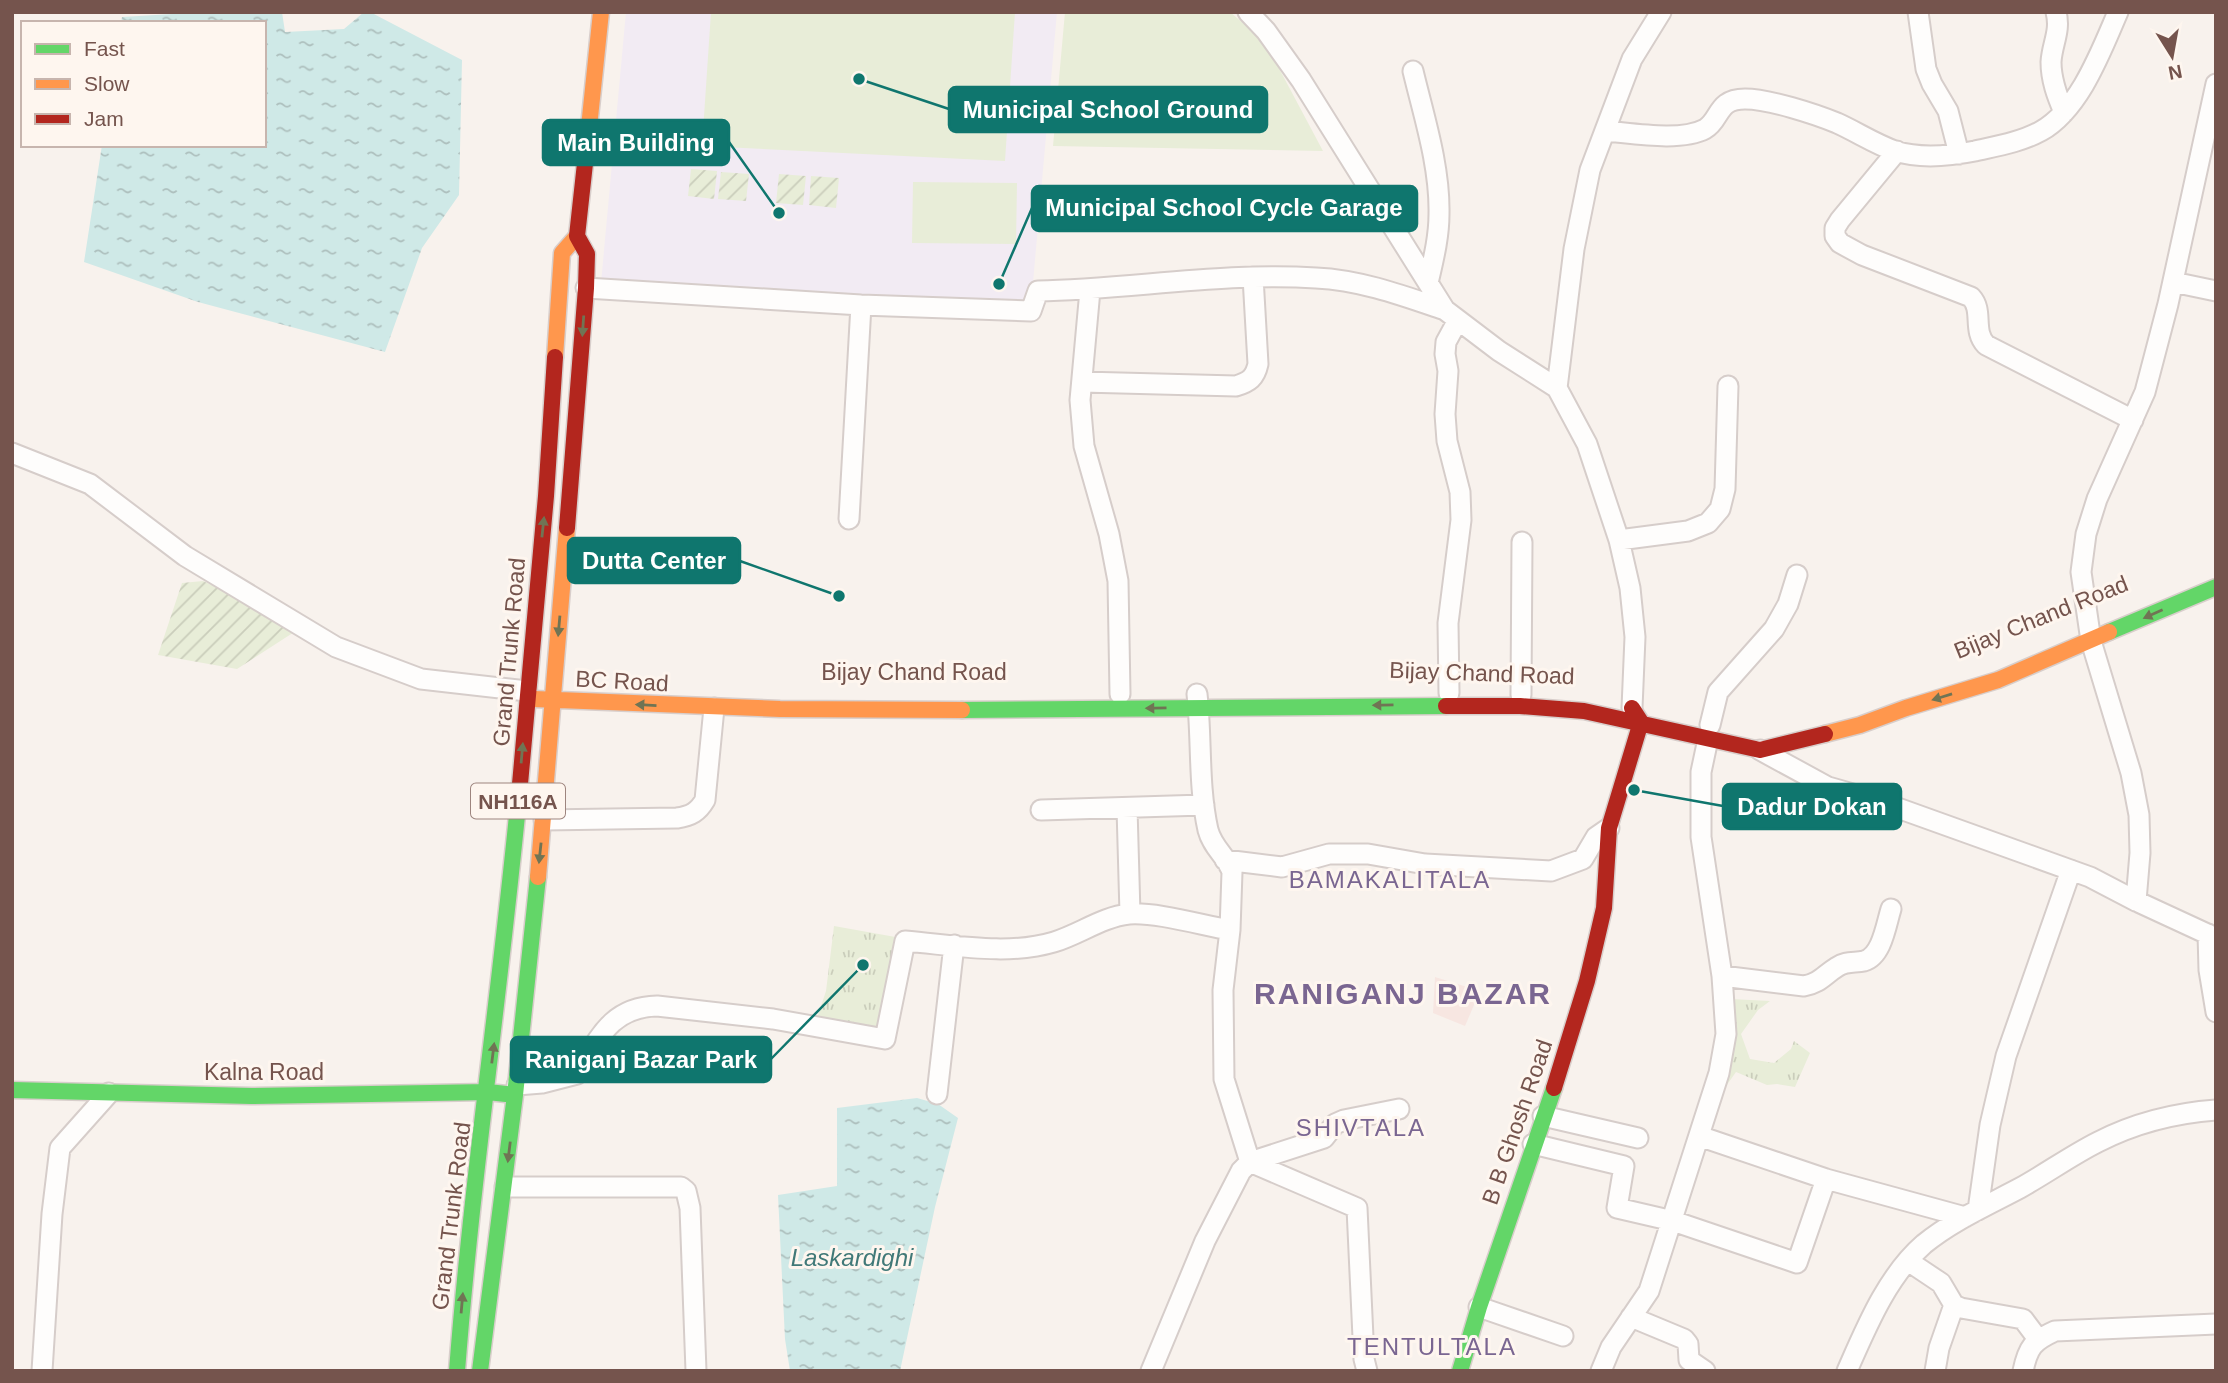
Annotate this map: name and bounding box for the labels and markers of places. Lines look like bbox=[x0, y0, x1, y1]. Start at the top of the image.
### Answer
callout: Municipal School Ground bbox=[949, 87, 1267, 132]
callout: Main Building bbox=[543, 120, 729, 165]
callout: Municipal School Cycle Garage bbox=[1032, 186, 1417, 231]
callout: Dutta Center bbox=[568, 538, 740, 583]
callout: Dadur Dokan bbox=[1723, 784, 1901, 829]
callout: Raniganj Bazar Park bbox=[511, 1037, 771, 1082]

